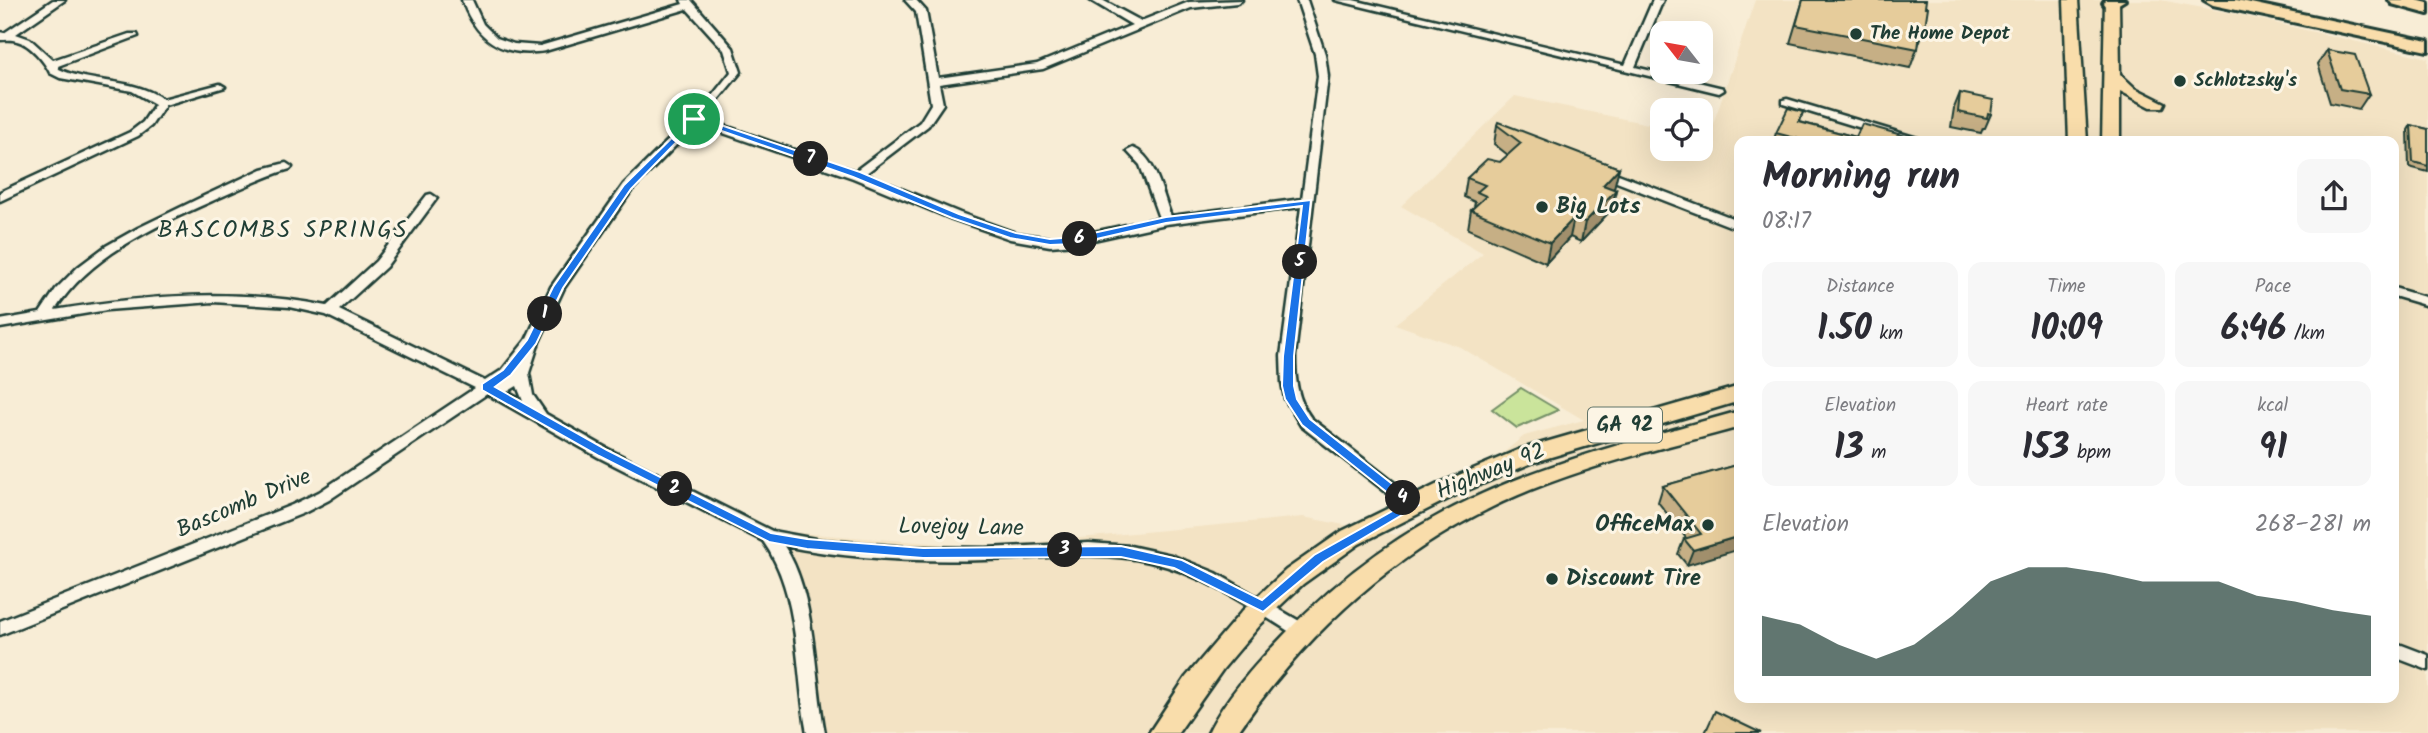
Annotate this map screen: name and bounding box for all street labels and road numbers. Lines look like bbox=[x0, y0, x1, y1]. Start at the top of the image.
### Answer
road number: GA 92 bbox=[1588, 408, 1662, 442]
street label: Highway 92 bbox=[1431, 434, 1551, 510]
street label: Bascomb Drive bbox=[171, 459, 317, 549]
street label: Lovejoy Lane bbox=[898, 509, 1024, 547]

